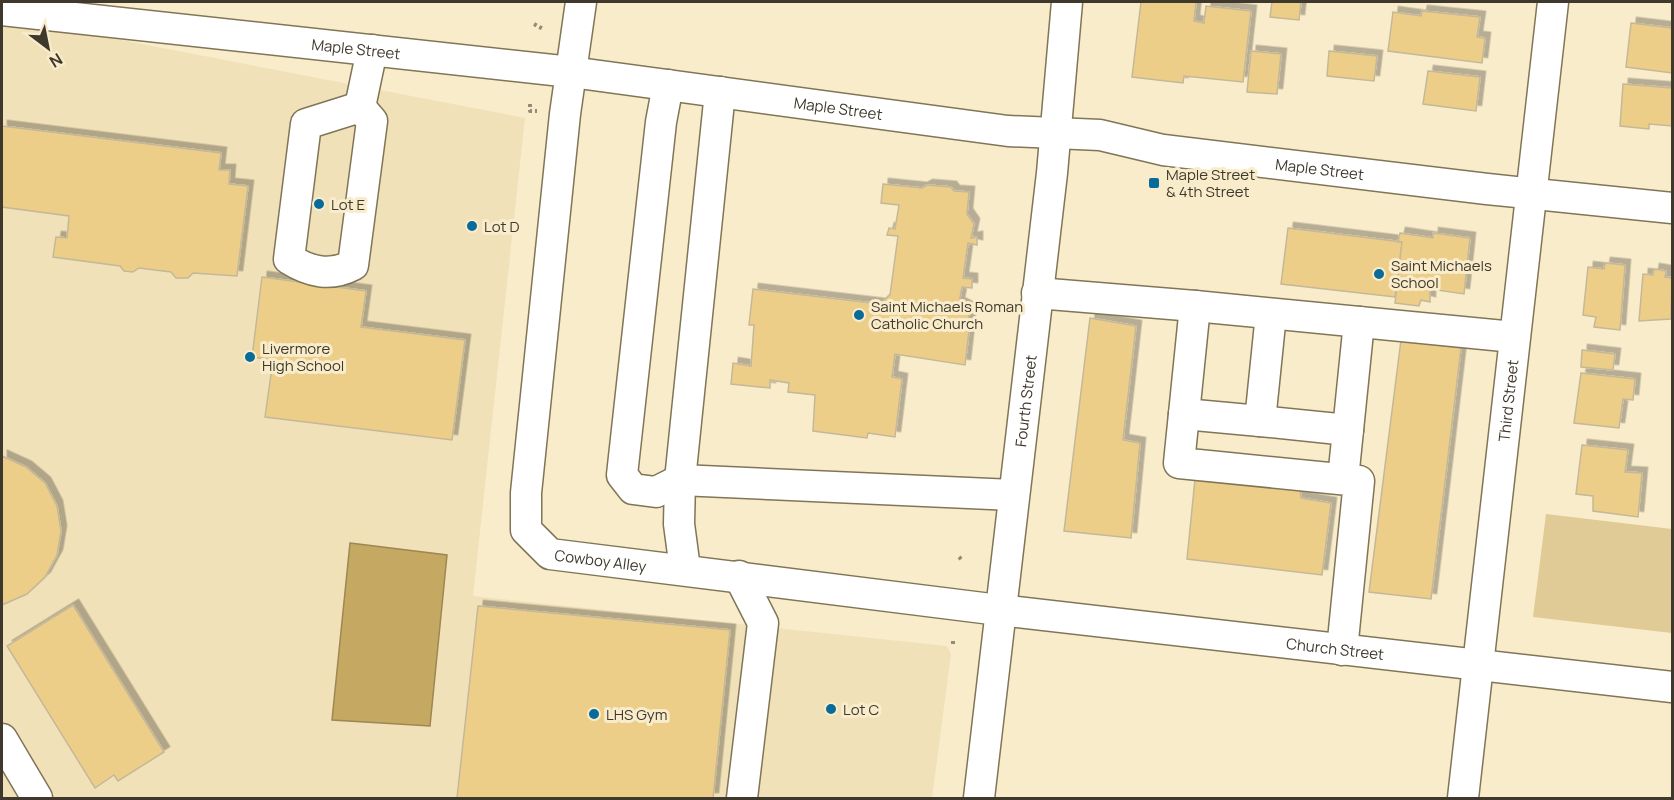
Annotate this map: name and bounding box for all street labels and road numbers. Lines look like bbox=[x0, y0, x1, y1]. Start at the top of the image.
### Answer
street label: Maple Street bbox=[310, 33, 401, 64]
street label: Maple Street bbox=[793, 92, 884, 124]
street label: Maple Street bbox=[1274, 153, 1365, 185]
street label: Fourth Street bbox=[1010, 353, 1041, 448]
street label: Third Street bbox=[1493, 358, 1523, 443]
street label: Cowboy Alley bbox=[553, 544, 648, 576]
street label: Church Street bbox=[1285, 632, 1385, 664]

